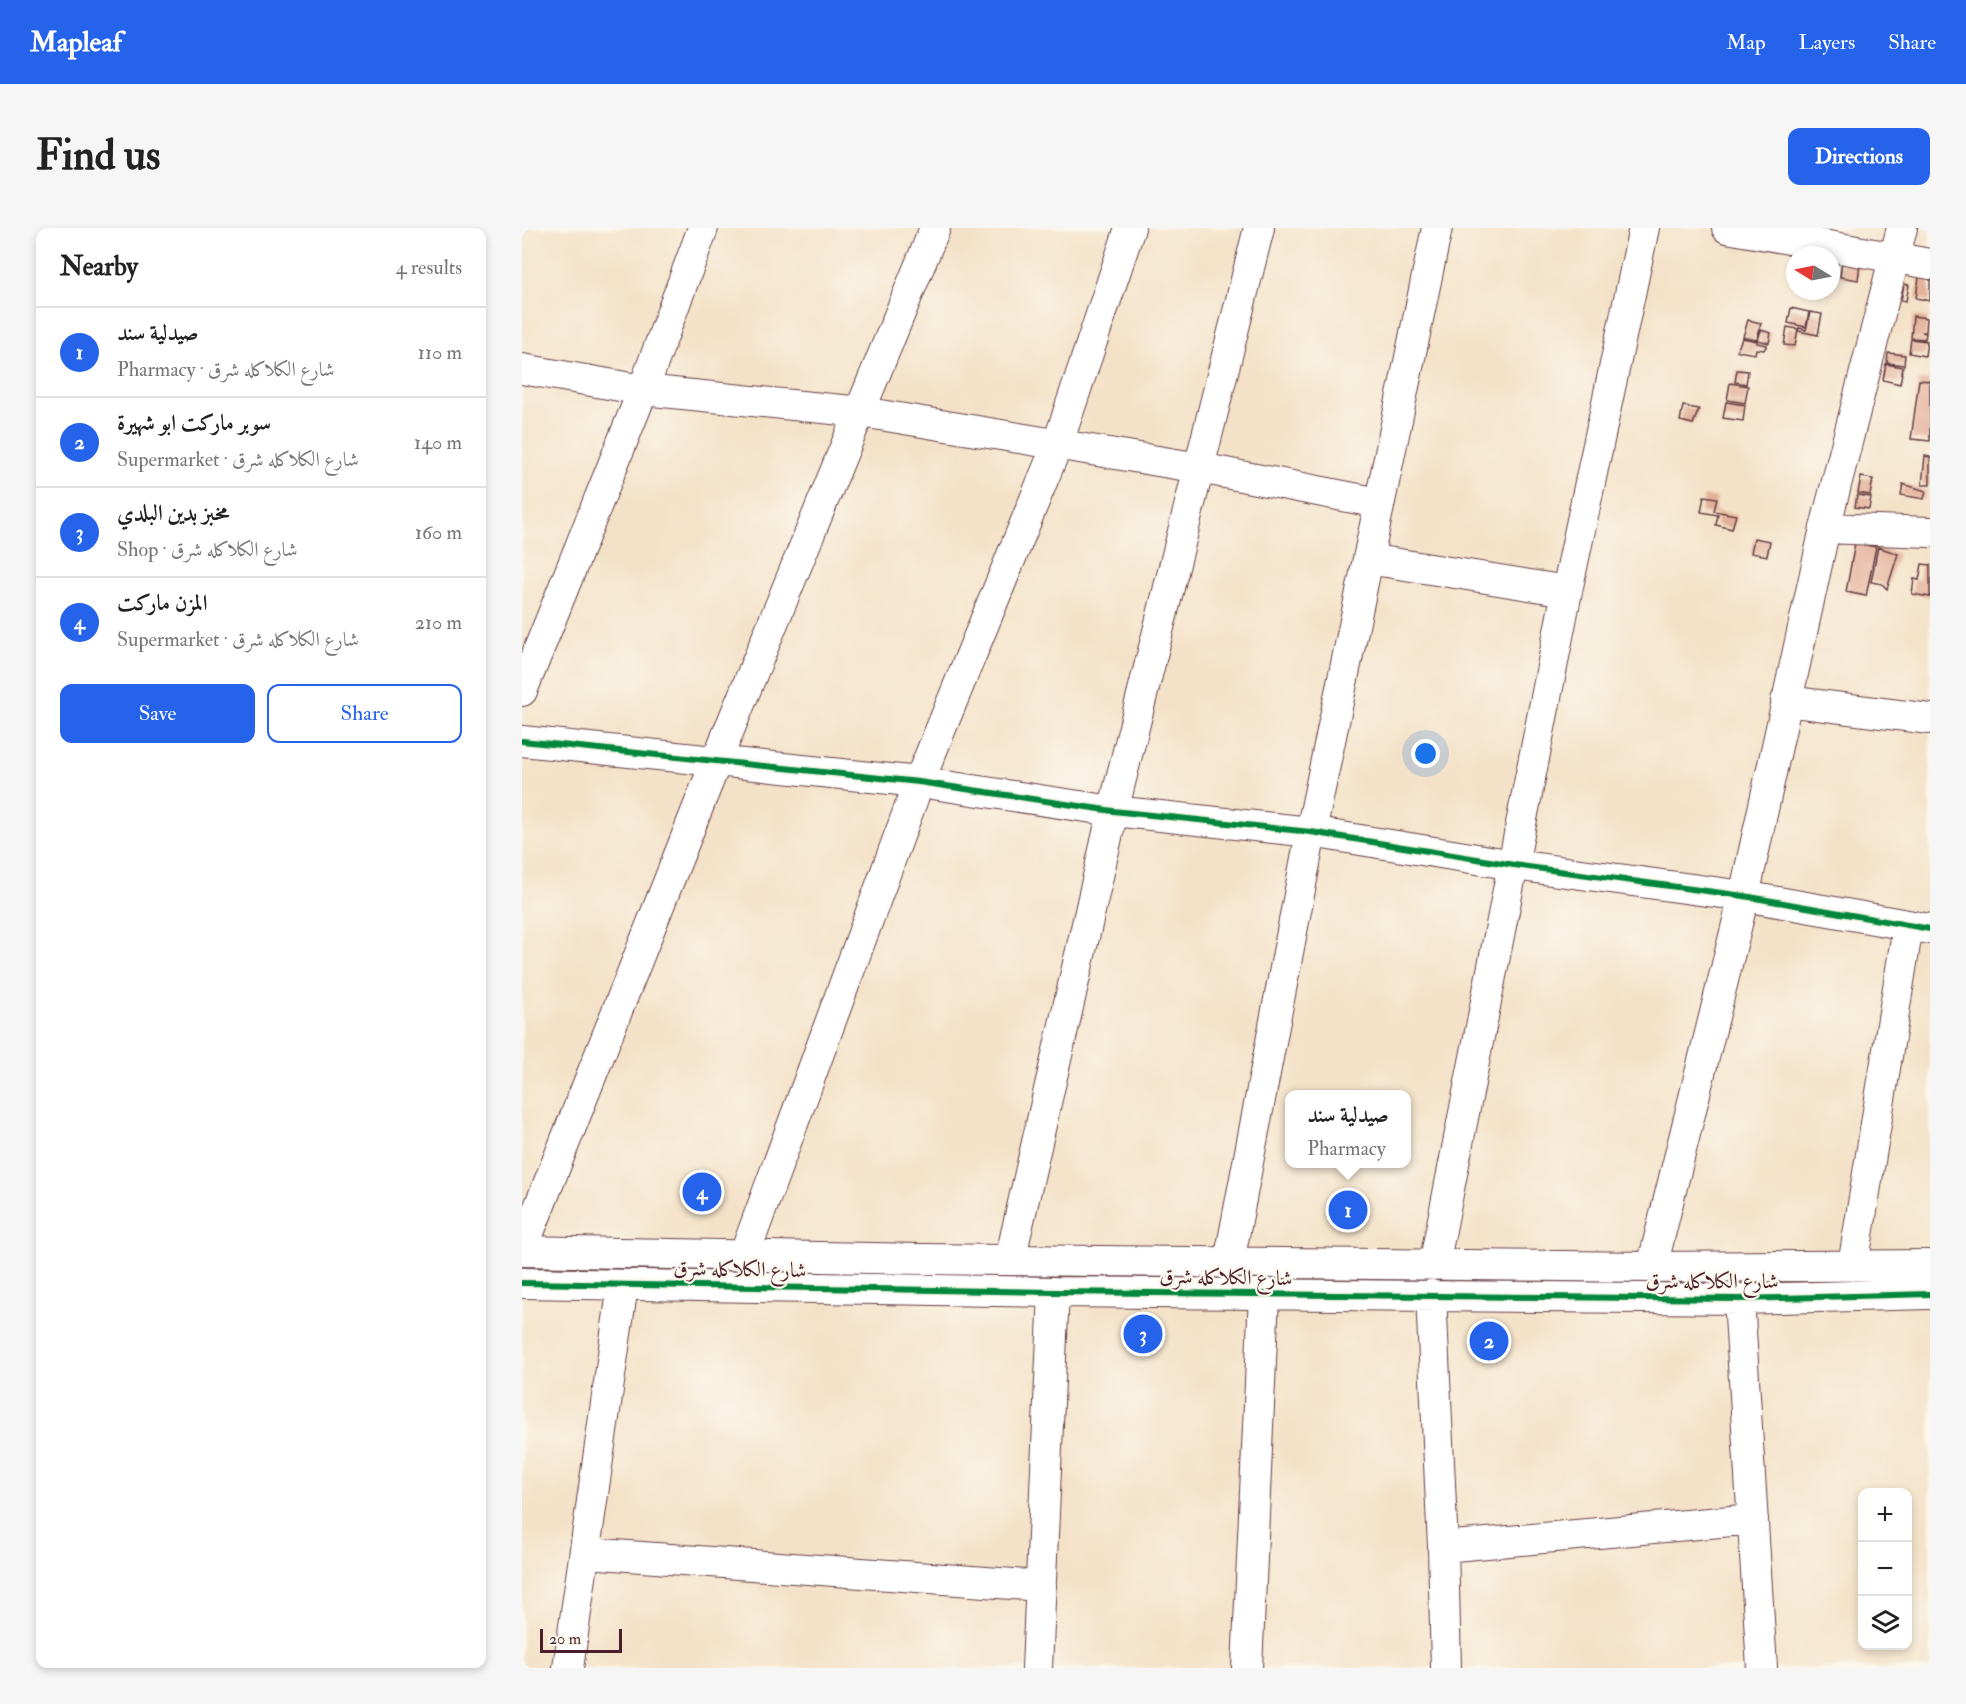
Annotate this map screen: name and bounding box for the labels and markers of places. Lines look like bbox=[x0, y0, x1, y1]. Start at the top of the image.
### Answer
pin: 4 bbox=[682, 1170, 722, 1214]
pin: 1 bbox=[1328, 1188, 1368, 1232]
pin: 3 bbox=[1124, 1312, 1162, 1356]
pin: 2 bbox=[1470, 1318, 1508, 1364]

